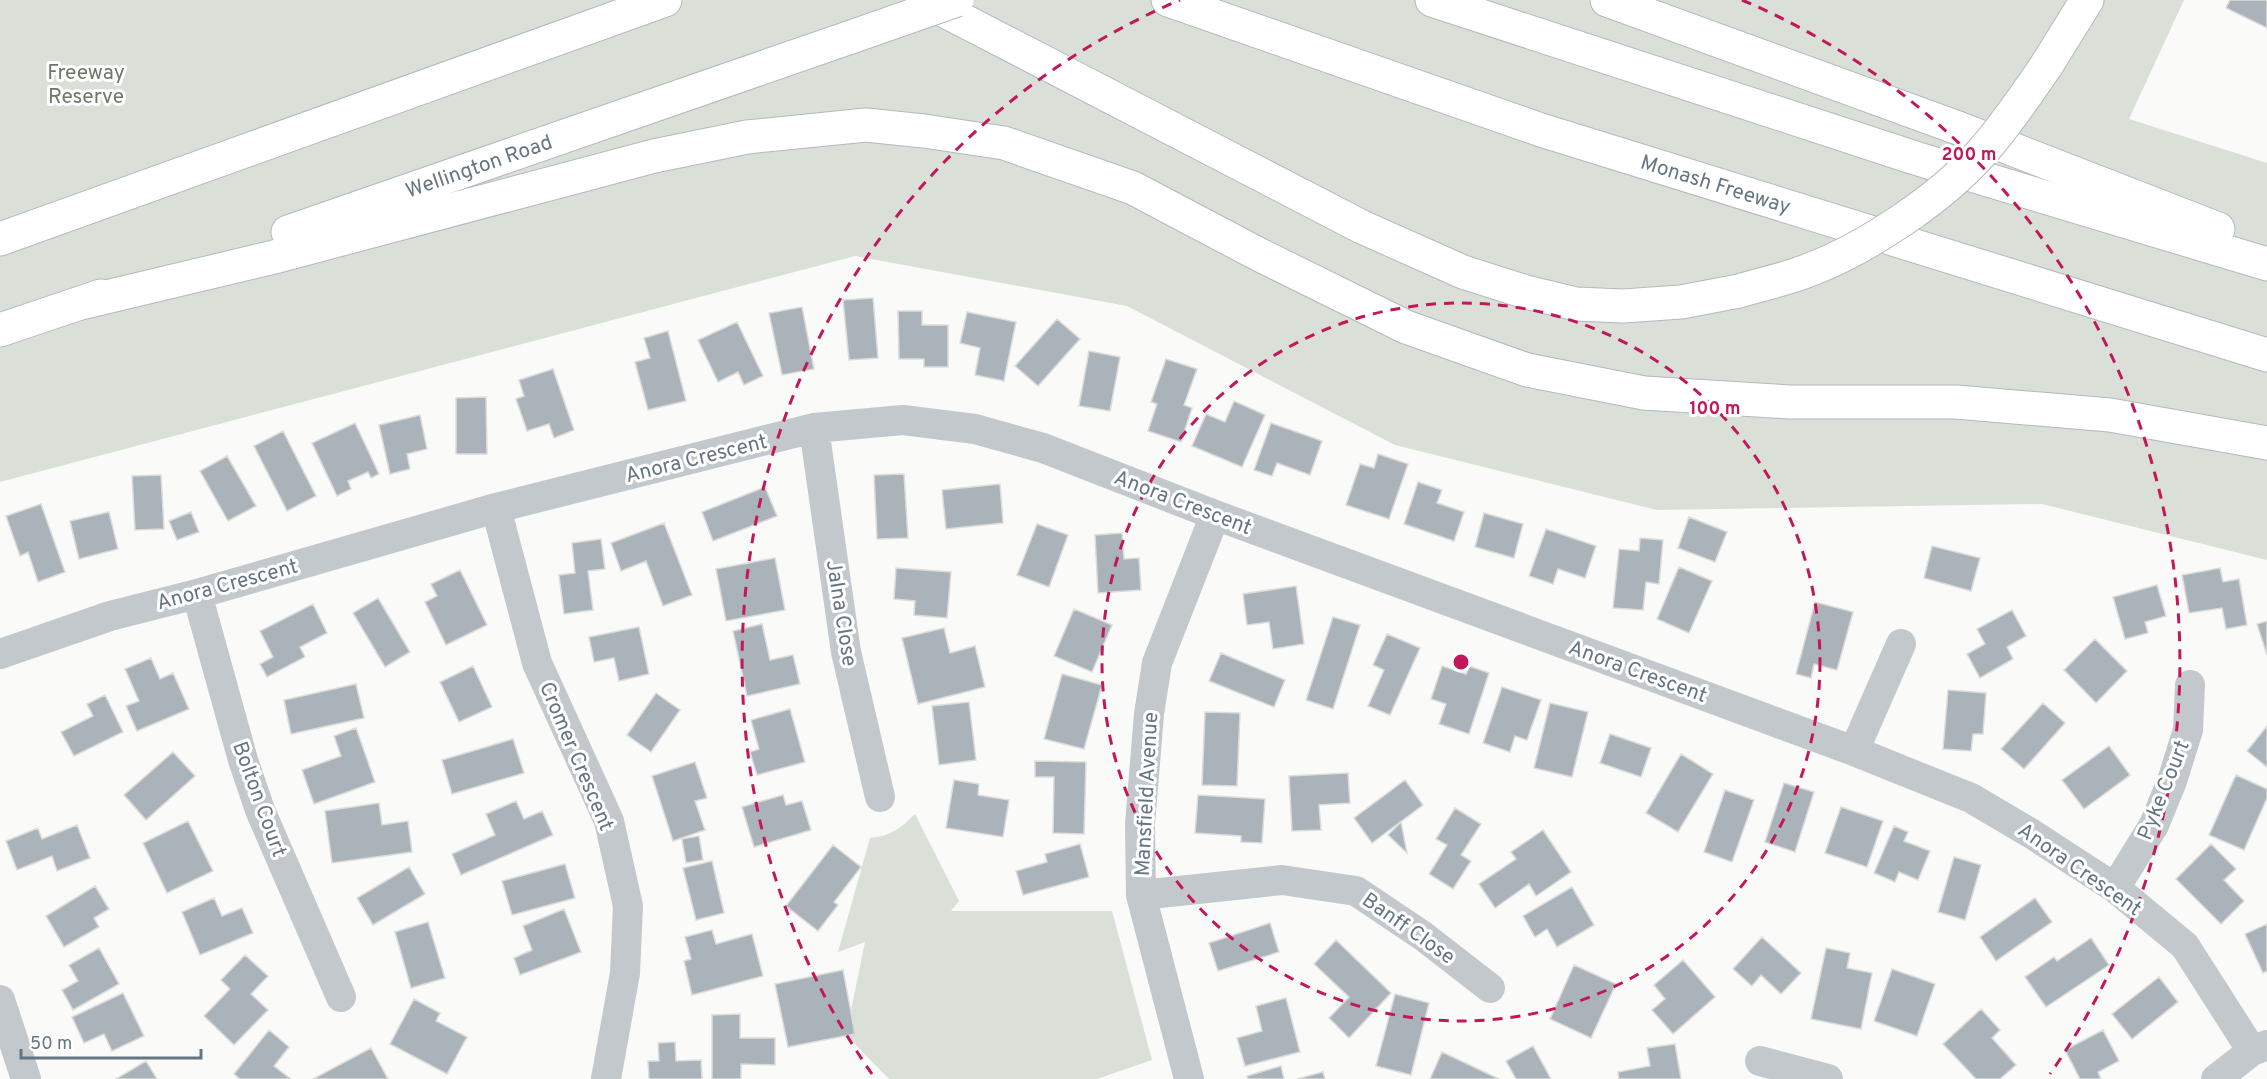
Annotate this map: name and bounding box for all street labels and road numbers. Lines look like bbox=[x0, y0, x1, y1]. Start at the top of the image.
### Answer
street label: Wellington Road bbox=[402, 129, 556, 205]
street label: Monash Freeway bbox=[1637, 150, 1794, 222]
street label: Anora Crescent bbox=[623, 429, 770, 490]
street label: Anora Crescent bbox=[1110, 465, 1255, 542]
street label: Anora Crescent bbox=[154, 554, 301, 617]
street label: Jalna Close bbox=[819, 558, 862, 668]
street label: Anora Crescent bbox=[1565, 635, 1710, 710]
street label: Cromer Crescent bbox=[532, 678, 619, 835]
street label: Mansfield Avenue bbox=[1130, 711, 1165, 877]
street label: Pyke Court bbox=[2132, 737, 2197, 845]
street label: Bolton Court bbox=[225, 738, 292, 861]
street label: Anora Crescent bbox=[2012, 817, 2146, 923]
street label: Banff Close bbox=[1356, 887, 1460, 971]

